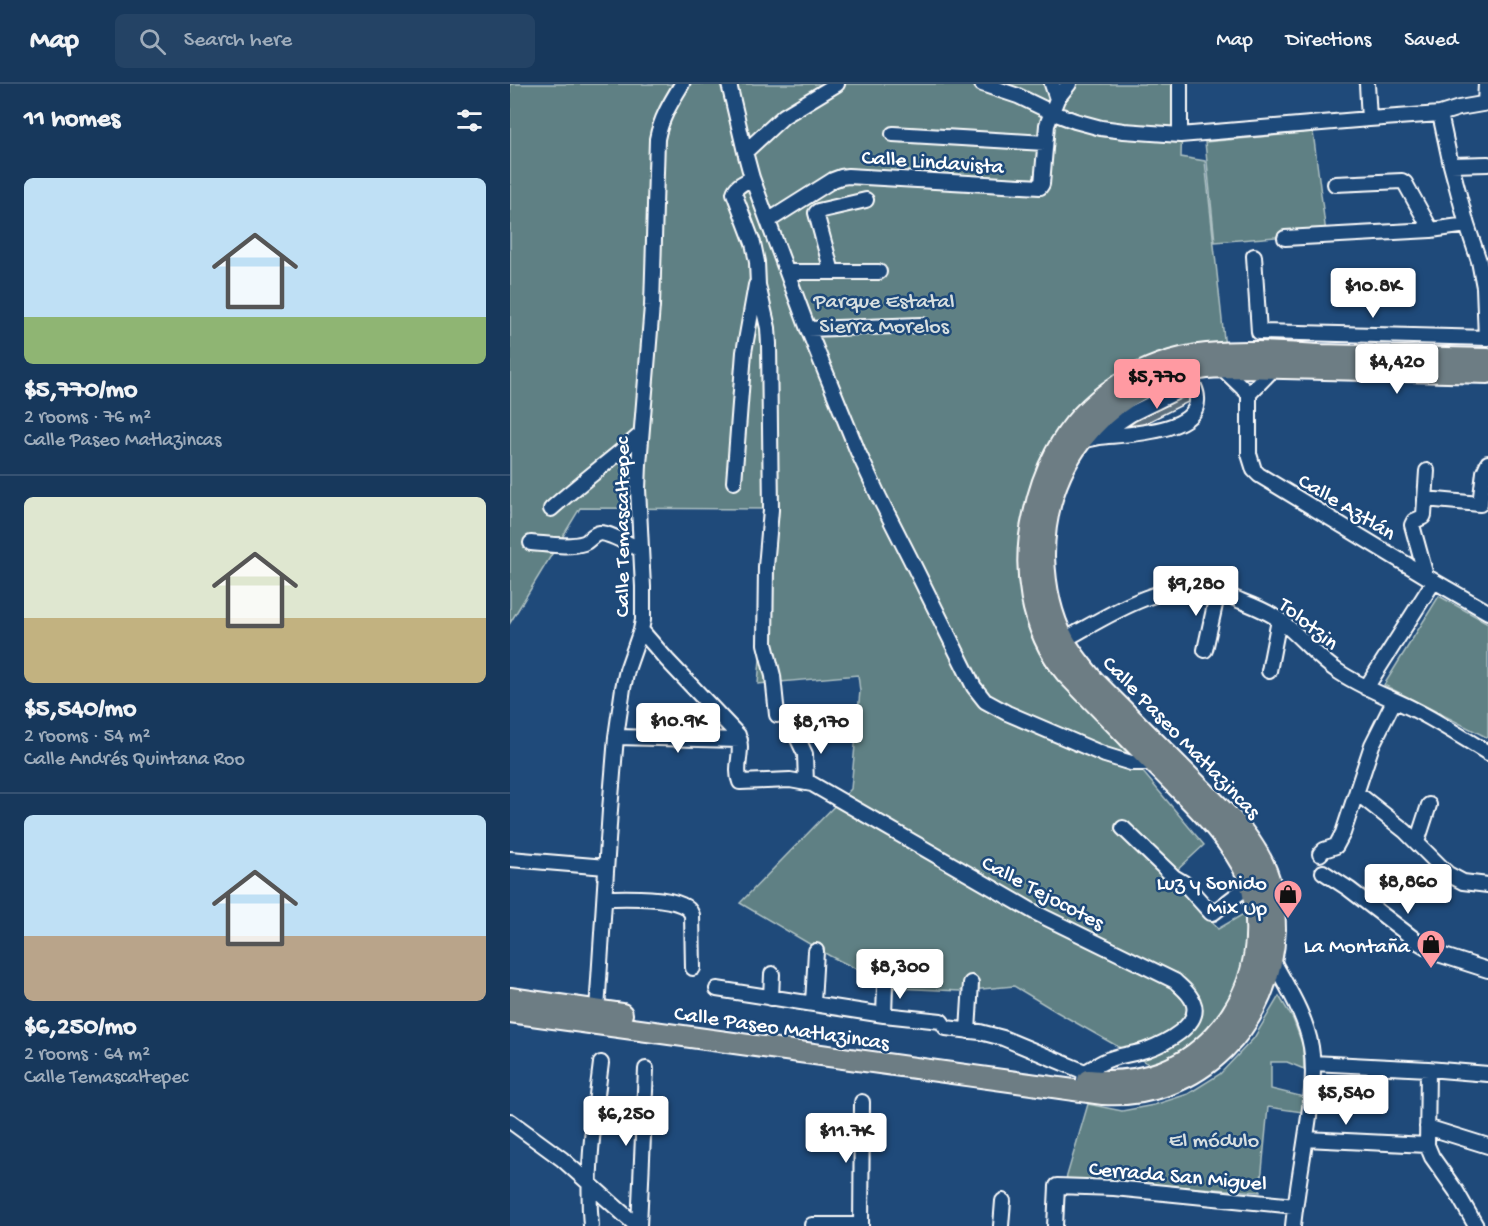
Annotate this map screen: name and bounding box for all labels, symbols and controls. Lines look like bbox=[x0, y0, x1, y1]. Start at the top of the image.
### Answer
search box bbox=[115, 14, 535, 68]
text: Map bbox=[30, 25, 79, 58]
icon: search bbox=[136, 25, 169, 58]
text: Search here bbox=[184, 28, 292, 54]
text: Map bbox=[1216, 29, 1253, 54]
text: Directions bbox=[1286, 29, 1371, 54]
text: Saved bbox=[1404, 29, 1458, 54]
icon: filters bbox=[453, 104, 486, 137]
text: 11 homes bbox=[24, 105, 120, 136]
street label: Calle Lindavista bbox=[861, 146, 1006, 182]
icon: home bbox=[201, 217, 309, 325]
pin: $10.8K bbox=[1324, 268, 1422, 319]
text: $10.8K bbox=[1345, 276, 1401, 299]
park label: Parque Estatal Sierra Morelos bbox=[812, 290, 955, 341]
pin: $4,420 bbox=[1348, 344, 1446, 395]
text: $4,420 bbox=[1369, 352, 1425, 375]
pin: $5,770 bbox=[1108, 359, 1206, 410]
text: $5,770 bbox=[1128, 367, 1186, 390]
text: $5,770/mo bbox=[24, 376, 138, 407]
text: 2 rooms · 76 m² bbox=[24, 407, 151, 430]
text: Calle Paseo Matlazincas bbox=[24, 430, 221, 453]
street label: Calle Temascaltepec bbox=[611, 435, 637, 617]
street label: Calle Aztlán bbox=[1292, 469, 1400, 548]
icon: home bbox=[201, 536, 309, 644]
pin: $9,280 bbox=[1147, 566, 1245, 617]
text: $9,280 bbox=[1167, 574, 1225, 597]
street label: Tolotzin bbox=[1271, 592, 1343, 658]
street label: Calle Paseo Matlazincas bbox=[1095, 652, 1265, 827]
text: $5,540/mo bbox=[24, 695, 136, 726]
pin: $10.9K bbox=[629, 703, 727, 754]
pin: $8,170 bbox=[772, 704, 870, 755]
text: $10.9K bbox=[650, 711, 706, 734]
text: $8,170 bbox=[793, 712, 849, 735]
text: 2 rooms · 54 m² bbox=[24, 726, 151, 749]
text: Calle Andrés Quintana Roo bbox=[24, 749, 245, 772]
street label: Calle Tejocotes bbox=[976, 851, 1109, 938]
icon: home bbox=[201, 854, 309, 962]
pin: $8,860 bbox=[1359, 864, 1457, 915]
place label: Luz y Sonido Mix Up bbox=[1157, 872, 1267, 923]
text: $8,860 bbox=[1379, 872, 1437, 895]
shop icon: Luz y Sonido Mix Up bbox=[1272, 878, 1304, 920]
shop icon: La Montaña bbox=[1415, 928, 1447, 970]
place label: La Montaña bbox=[1304, 935, 1411, 961]
pin: $8,300 bbox=[851, 949, 949, 1000]
text: $8,300 bbox=[870, 957, 930, 980]
street label: Calle Paseo Matlazincas bbox=[672, 1002, 892, 1058]
text: $6,250/mo bbox=[24, 1013, 136, 1044]
text: 2 rooms · 64 m² bbox=[24, 1044, 150, 1067]
text: Calle Temascaltepec bbox=[24, 1067, 188, 1090]
pin: $5,540 bbox=[1297, 1075, 1395, 1126]
text: $5,540 bbox=[1317, 1083, 1375, 1106]
pin: $6,250 bbox=[577, 1096, 675, 1147]
text: $6,250 bbox=[597, 1104, 655, 1127]
pin: $11.7K bbox=[797, 1113, 895, 1164]
text: $11.7K bbox=[820, 1121, 872, 1144]
park label: El módulo bbox=[1169, 1129, 1259, 1155]
street label: Cerrada San Miguel bbox=[1088, 1157, 1268, 1199]

